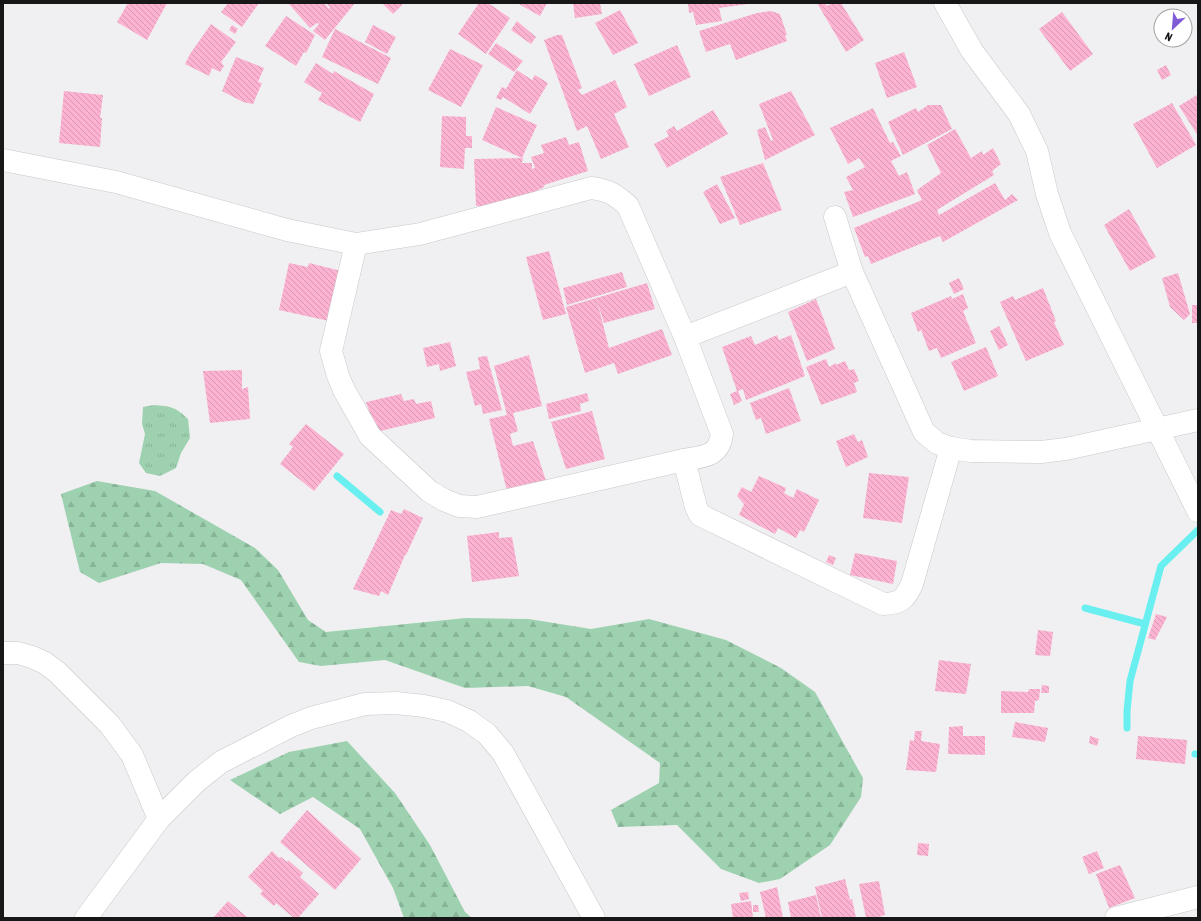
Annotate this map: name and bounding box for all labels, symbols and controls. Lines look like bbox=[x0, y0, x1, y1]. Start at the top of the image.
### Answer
north arrow bbox=[1153, 8, 1193, 48]
text: N bbox=[1163, 30, 1174, 44]

